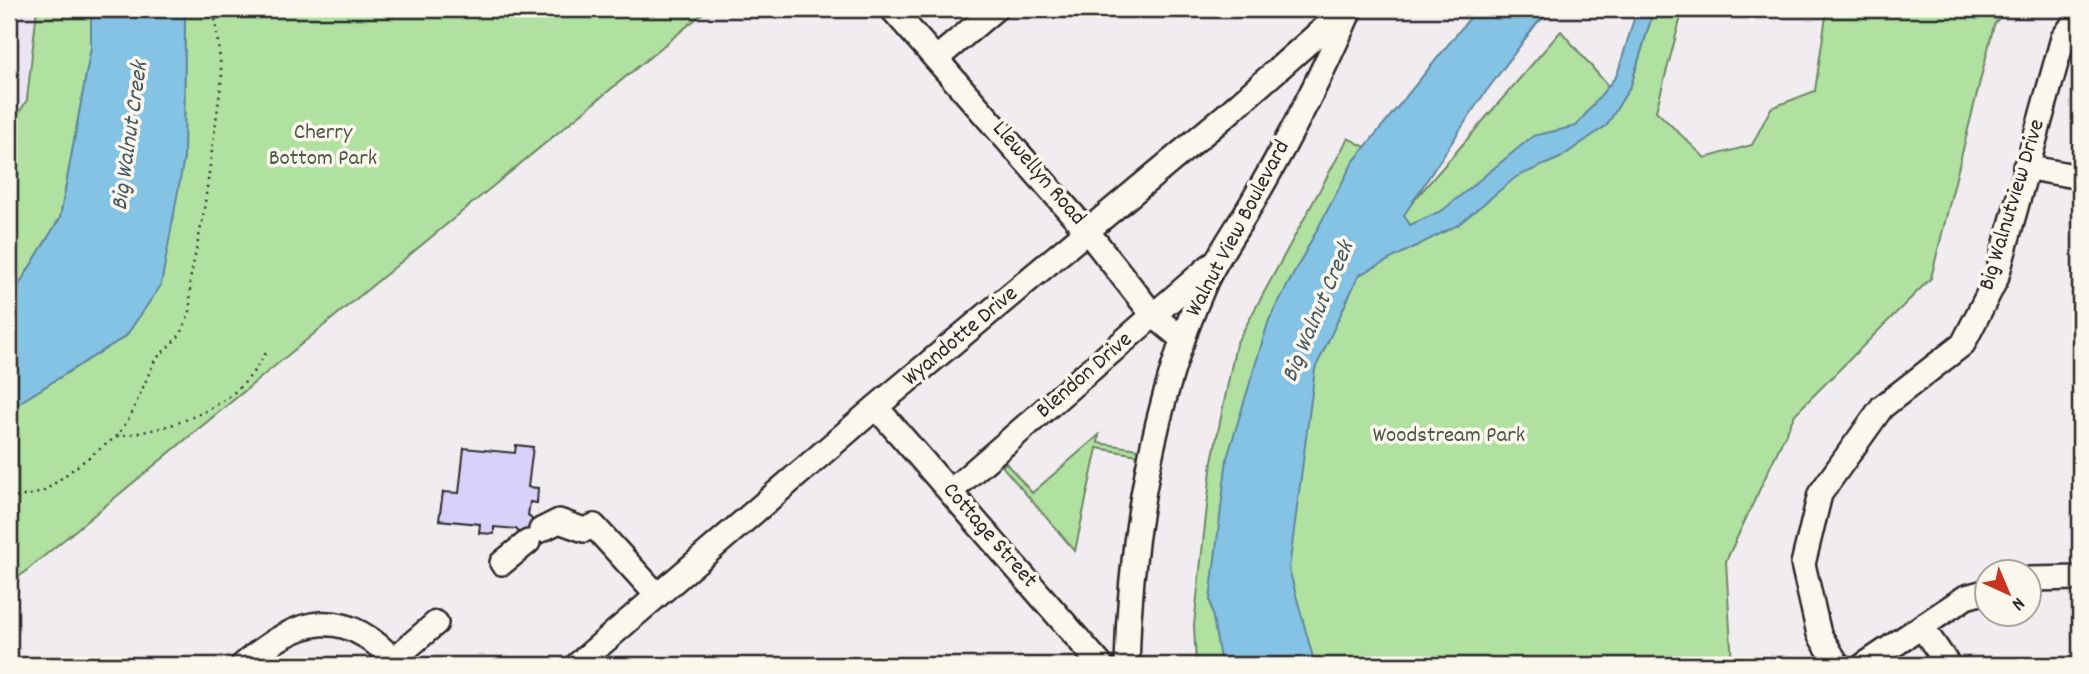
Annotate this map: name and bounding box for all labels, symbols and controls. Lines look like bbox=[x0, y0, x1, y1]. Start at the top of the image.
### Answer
water label: Big Walnut Creek bbox=[104, 57, 159, 213]
street label: Llewellyn Road bbox=[983, 114, 1093, 234]
street label: Big Walnutview Drive bbox=[1971, 115, 2055, 295]
park label: Cherry Bottom Park bbox=[269, 117, 377, 176]
street label: Walnut View Boulevard bbox=[1179, 135, 1299, 323]
water label: Big Walnut Creek bbox=[1274, 234, 1365, 388]
street label: Wyandotte Drive bbox=[896, 279, 1026, 395]
street label: Blendon Drive bbox=[1030, 325, 1140, 427]
park label: Woodstream Park bbox=[1373, 420, 1525, 453]
street label: Cottage Street bbox=[934, 476, 1044, 596]
north arrow bbox=[1974, 558, 2044, 628]
text: N bbox=[2005, 590, 2030, 616]

